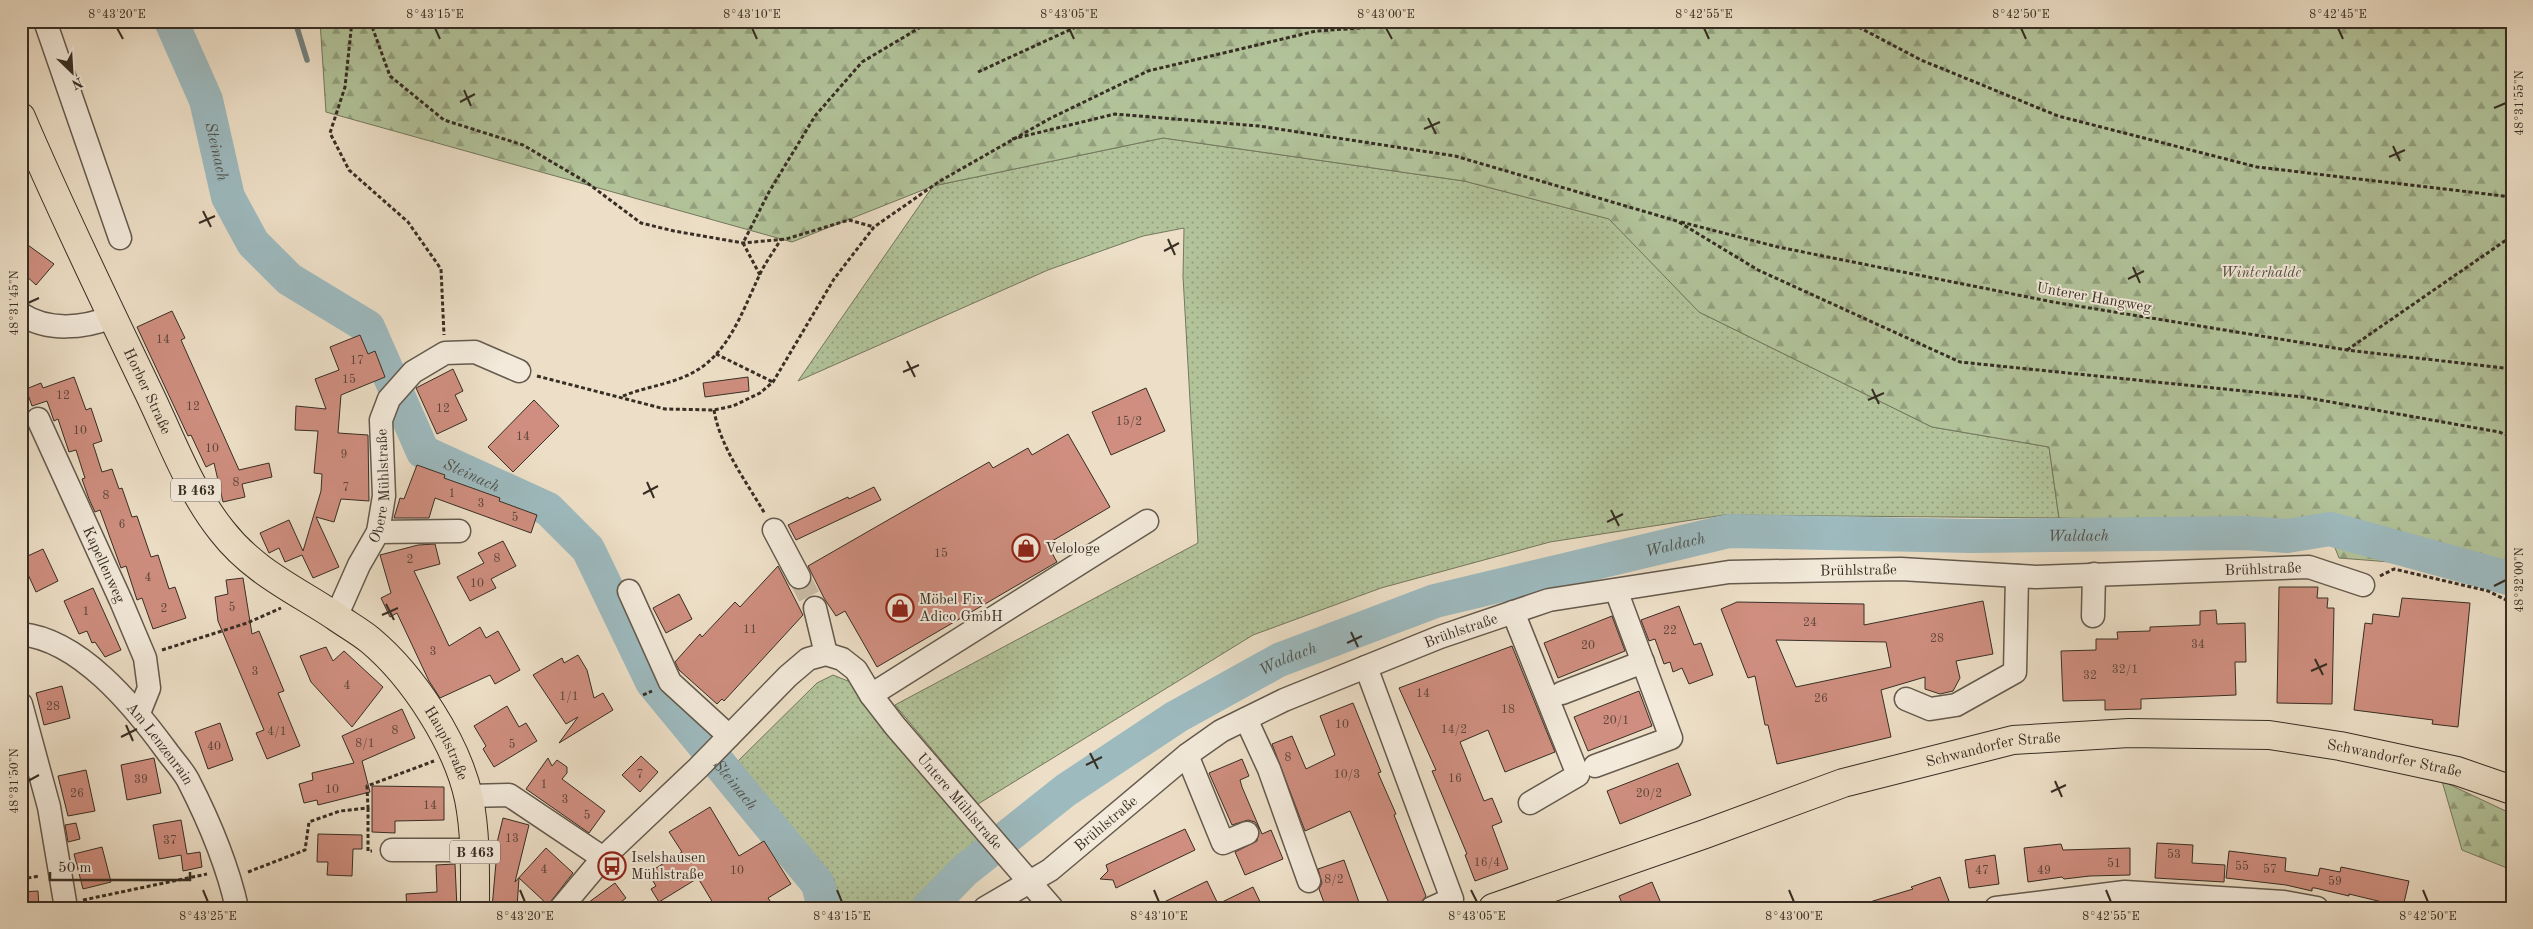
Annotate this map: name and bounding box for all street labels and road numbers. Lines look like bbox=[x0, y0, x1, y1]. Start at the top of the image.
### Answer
street label: Unterer Hangweg bbox=[2035, 281, 2153, 316]
street label: Horber Straße bbox=[120, 346, 173, 437]
street label: Obere Mühlstraße bbox=[367, 428, 393, 547]
road number: B 463 bbox=[171, 478, 221, 502]
street label: Kapellenweg bbox=[79, 525, 127, 606]
street label: Brühlstraße bbox=[2224, 561, 2302, 579]
street label: Brühlstraße bbox=[1820, 563, 1897, 579]
street label: Brühlstraße bbox=[1422, 612, 1500, 652]
street label: Am Lenzenrain bbox=[123, 700, 195, 788]
street label: Hauptstraße bbox=[421, 704, 469, 782]
street label: Schwandorfer Straße bbox=[1925, 731, 2061, 771]
street label: Schwandorfer Straße bbox=[2326, 738, 2464, 781]
street label: Untere Mühlstraße bbox=[913, 751, 1004, 853]
street label: Brühlstraße bbox=[1072, 794, 1141, 855]
road number: B 463 bbox=[450, 840, 500, 864]

